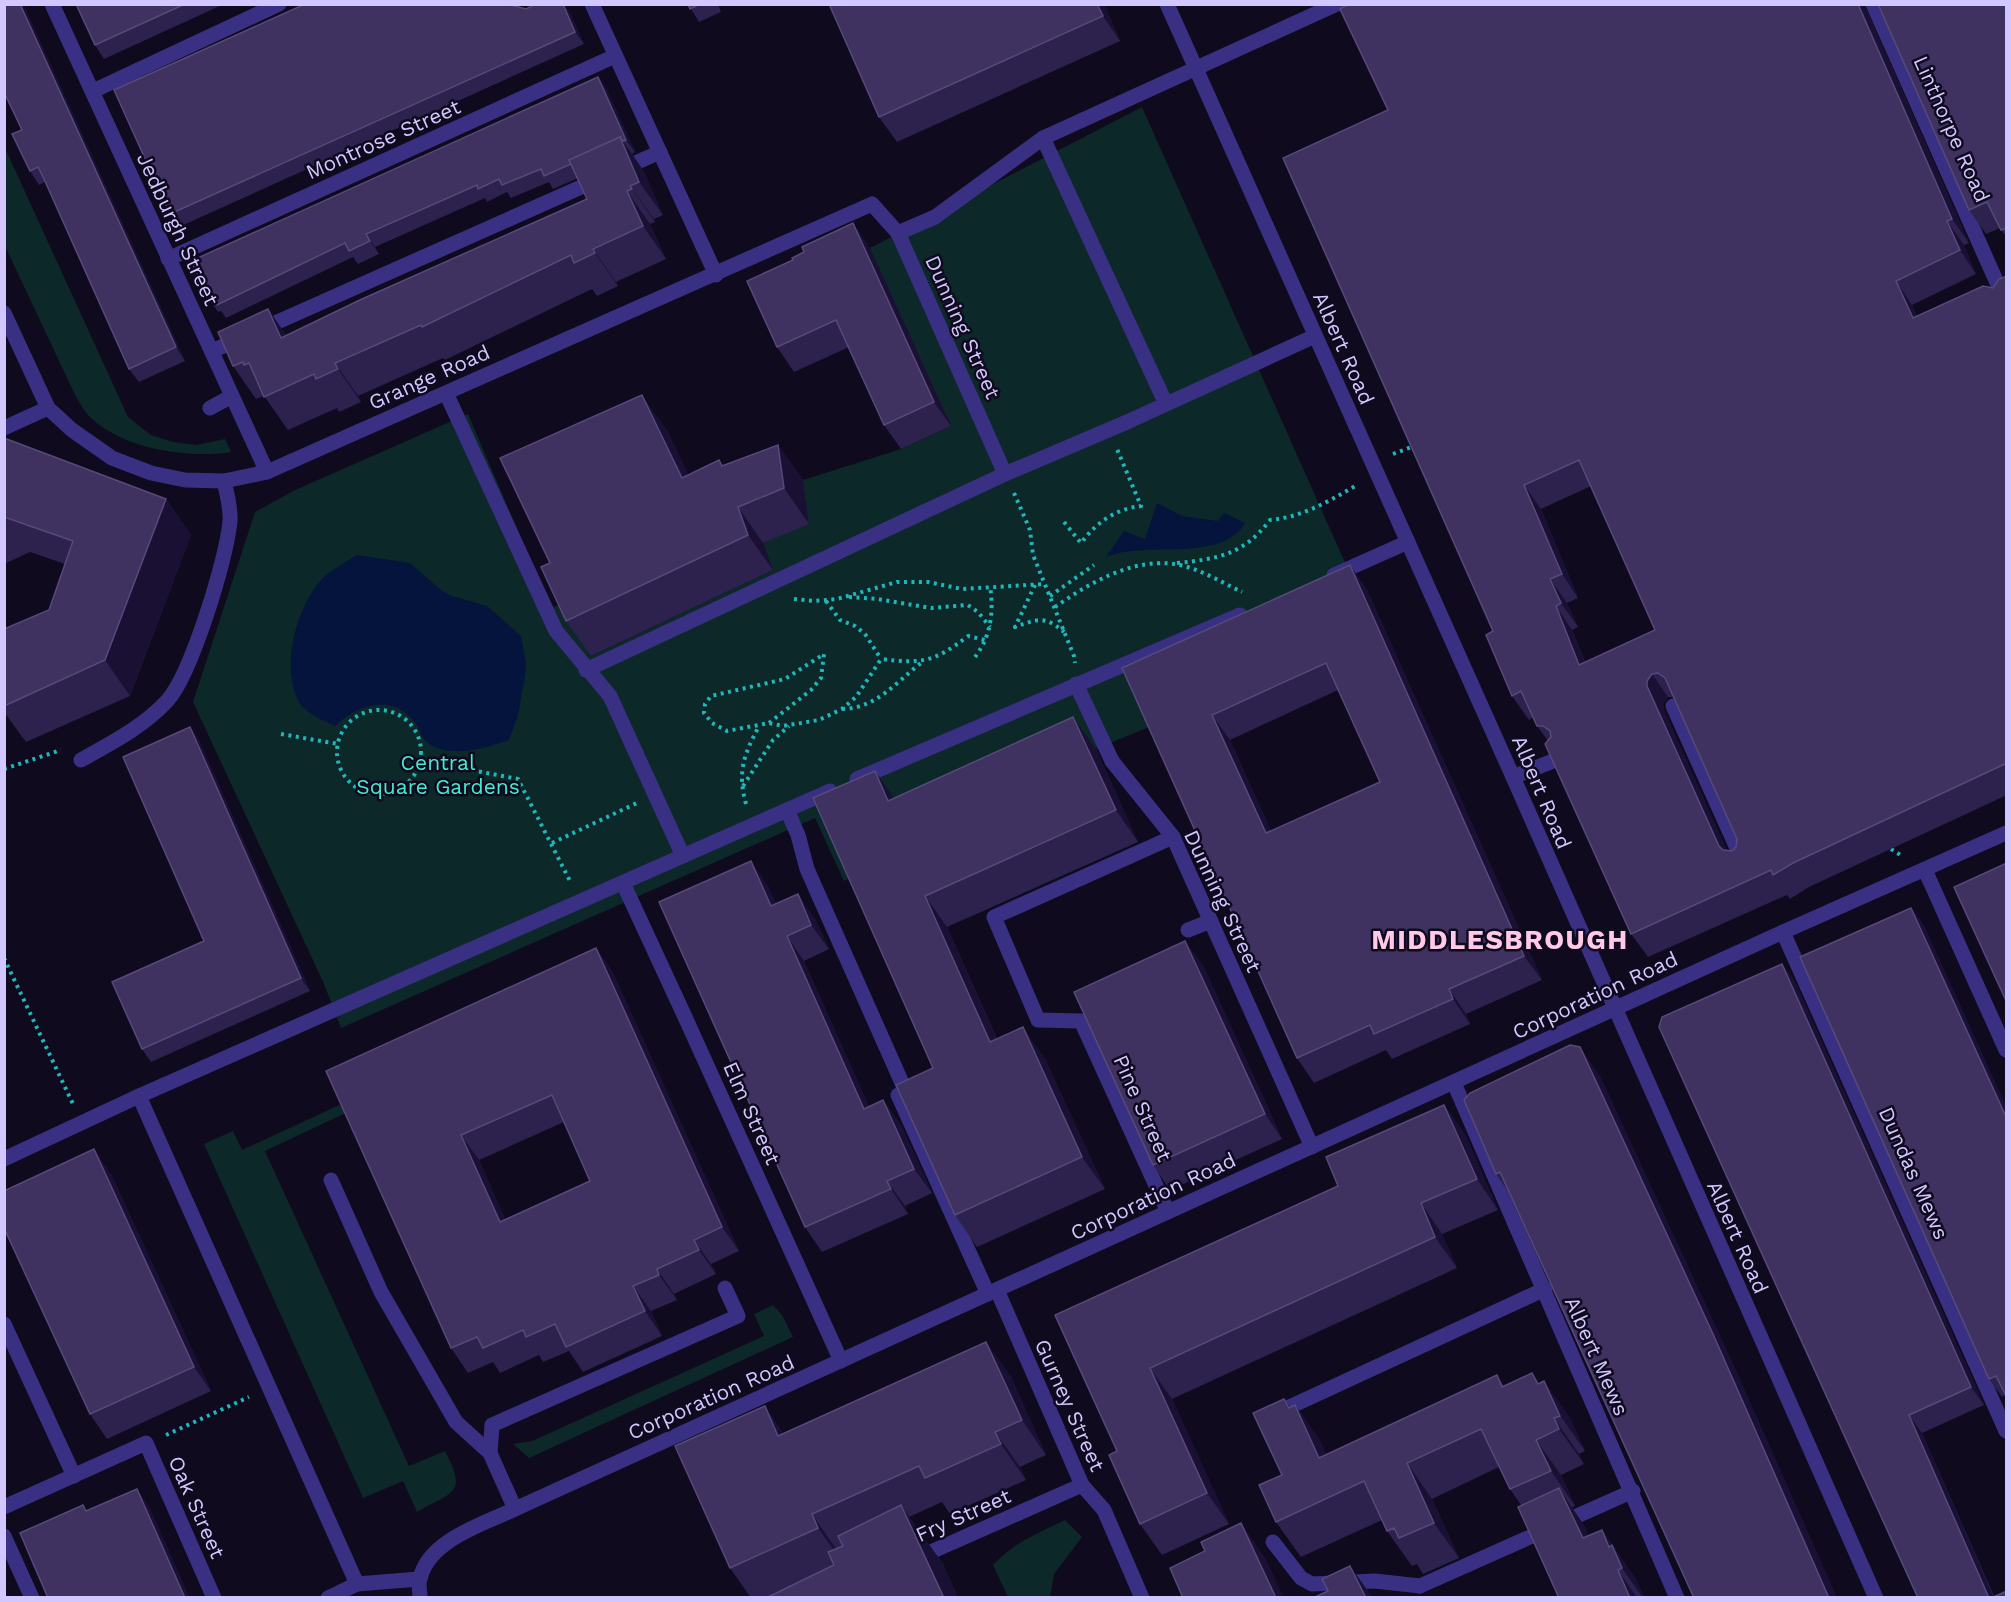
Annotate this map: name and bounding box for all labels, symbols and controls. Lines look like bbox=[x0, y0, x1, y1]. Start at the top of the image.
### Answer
street label: Linthorpe Road bbox=[1909, 52, 1995, 206]
street label: Montrose Street bbox=[302, 94, 464, 184]
street label: Jedburgh Street bbox=[132, 149, 224, 310]
street label: Dunning Street bbox=[920, 251, 1006, 403]
street label: Albert Road bbox=[1308, 288, 1380, 408]
street label: Grange Road bbox=[364, 339, 494, 415]
street label: Albert Road bbox=[1507, 732, 1577, 852]
park label: Central Square Gardens bbox=[356, 750, 520, 799]
street label: Dunning Street bbox=[1179, 826, 1267, 976]
district label: MIDDLESBROUGH bbox=[1371, 924, 1629, 956]
street label: Corporation Road bbox=[1508, 946, 1682, 1044]
street label: Pine Street bbox=[1108, 1051, 1178, 1165]
street label: Elm Street bbox=[718, 1058, 786, 1169]
street label: Dundas Mews bbox=[1874, 1103, 1954, 1243]
street label: Corporation Road bbox=[1066, 1147, 1240, 1245]
street label: Albert Road bbox=[1702, 1177, 1774, 1297]
street label: Albert Mews bbox=[1560, 1293, 1634, 1419]
street label: Gurney Street bbox=[1030, 1335, 1110, 1475]
street label: Corporation Road bbox=[624, 1349, 798, 1445]
street label: Oak Street bbox=[163, 1452, 231, 1562]
street label: Fry Street bbox=[912, 1483, 1014, 1547]

